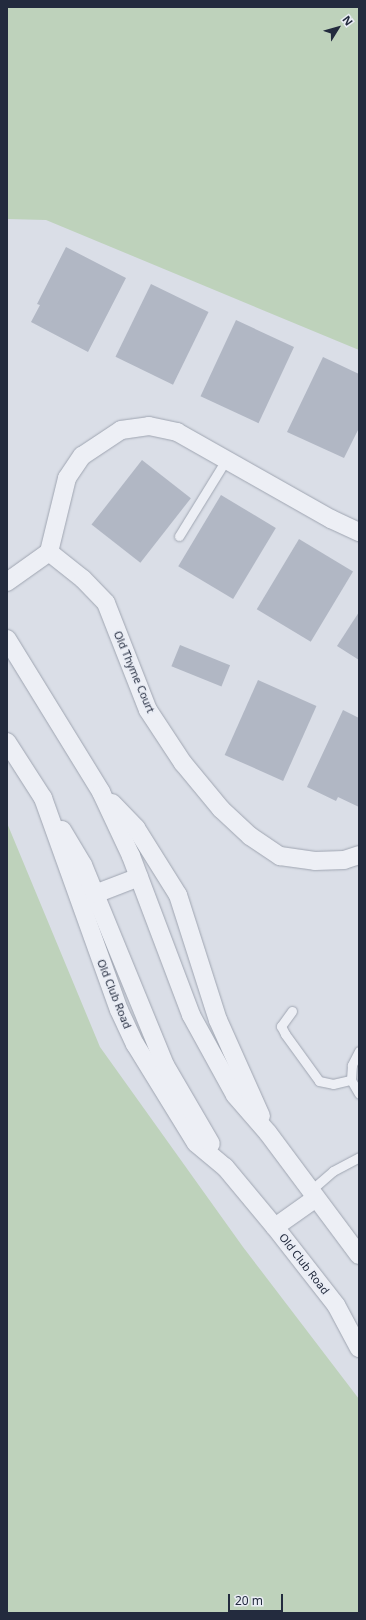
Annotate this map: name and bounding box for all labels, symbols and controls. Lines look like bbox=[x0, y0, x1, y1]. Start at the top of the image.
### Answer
north arrow bbox=[318, 8, 358, 48]
text: N bbox=[339, 12, 357, 29]
street label: Old Thyme Court bbox=[111, 629, 157, 715]
street label: Old Club Road bbox=[94, 957, 134, 1031]
street label: Old Club Road bbox=[276, 1231, 332, 1297]
scale bar bbox=[230, 1586, 285, 1612]
text: 20 m bbox=[235, 1592, 263, 1609]

